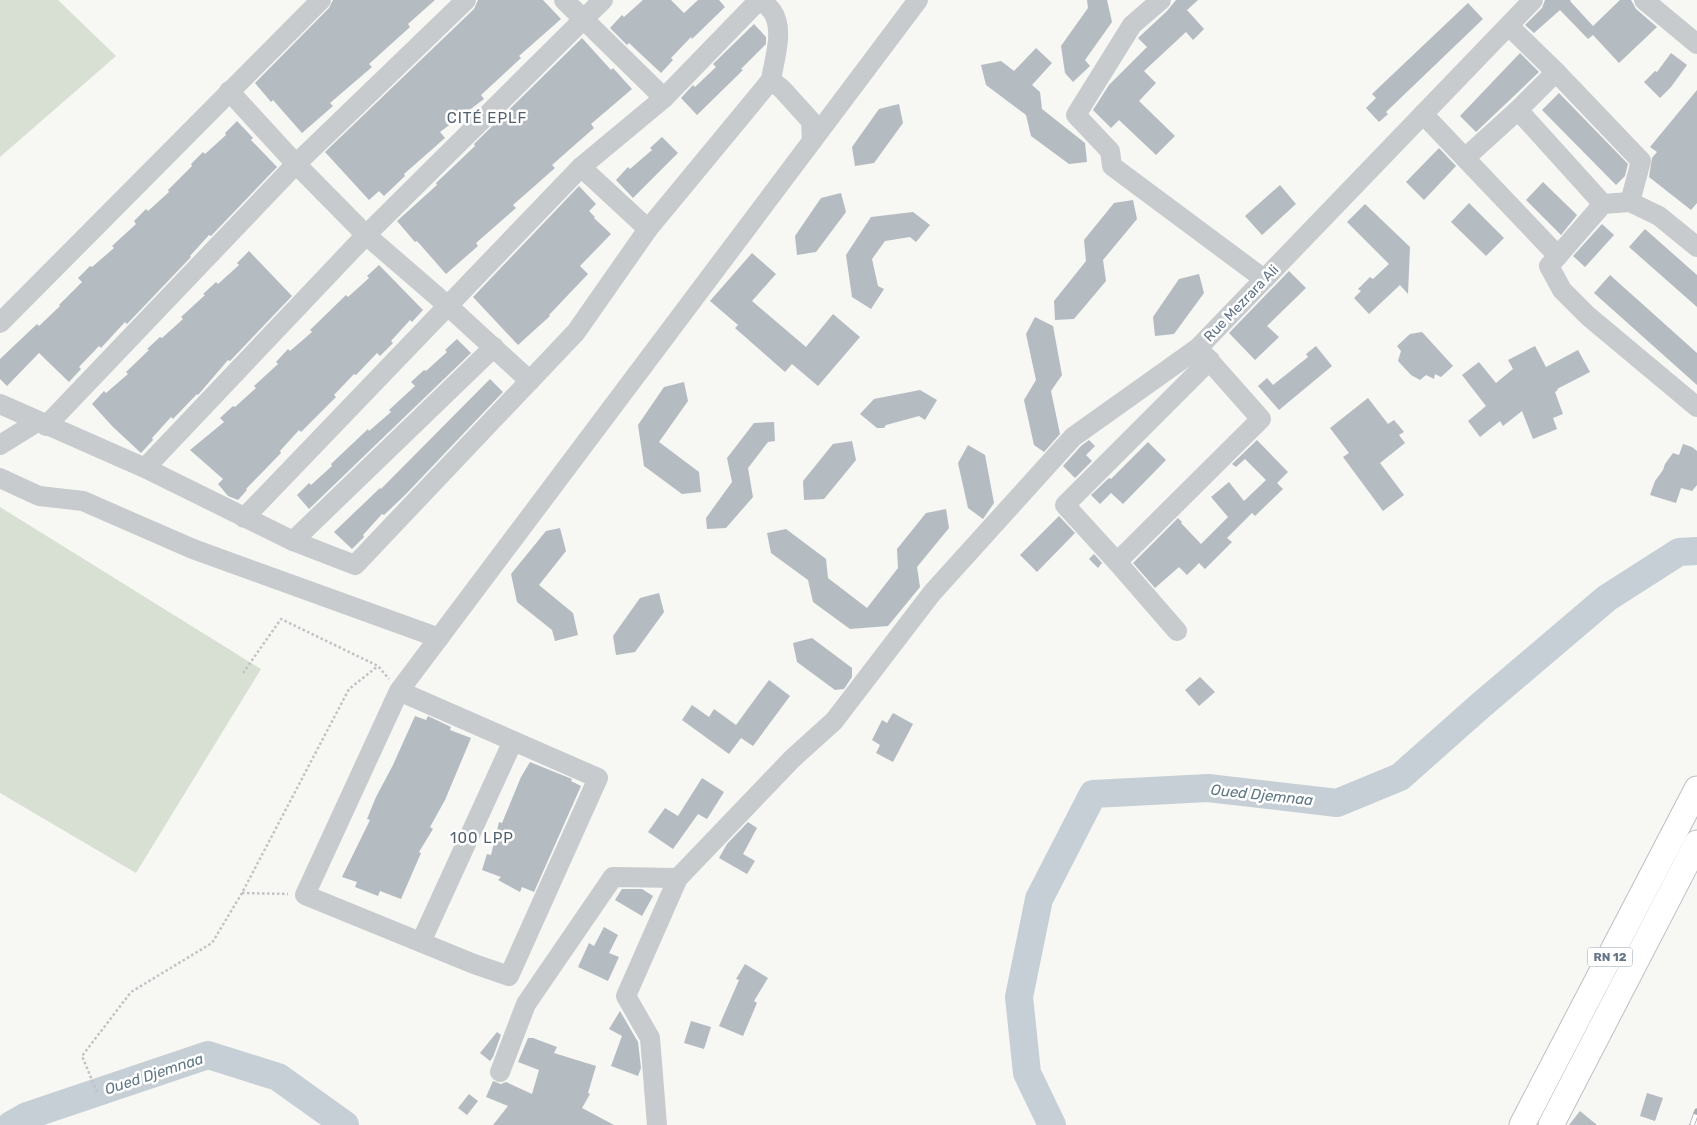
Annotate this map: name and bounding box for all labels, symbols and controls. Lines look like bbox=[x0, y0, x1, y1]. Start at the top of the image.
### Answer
district label: CITÉ EPLF bbox=[447, 109, 527, 127]
street label: Rue Mezrara Ali bbox=[1200, 261, 1282, 345]
water label: Oued Djemnaa bbox=[1210, 781, 1314, 809]
district label: 100 LPP bbox=[450, 829, 514, 847]
road number: RN 12 bbox=[1588, 948, 1632, 966]
water label: Oued Djemnaa bbox=[102, 1049, 206, 1098]

